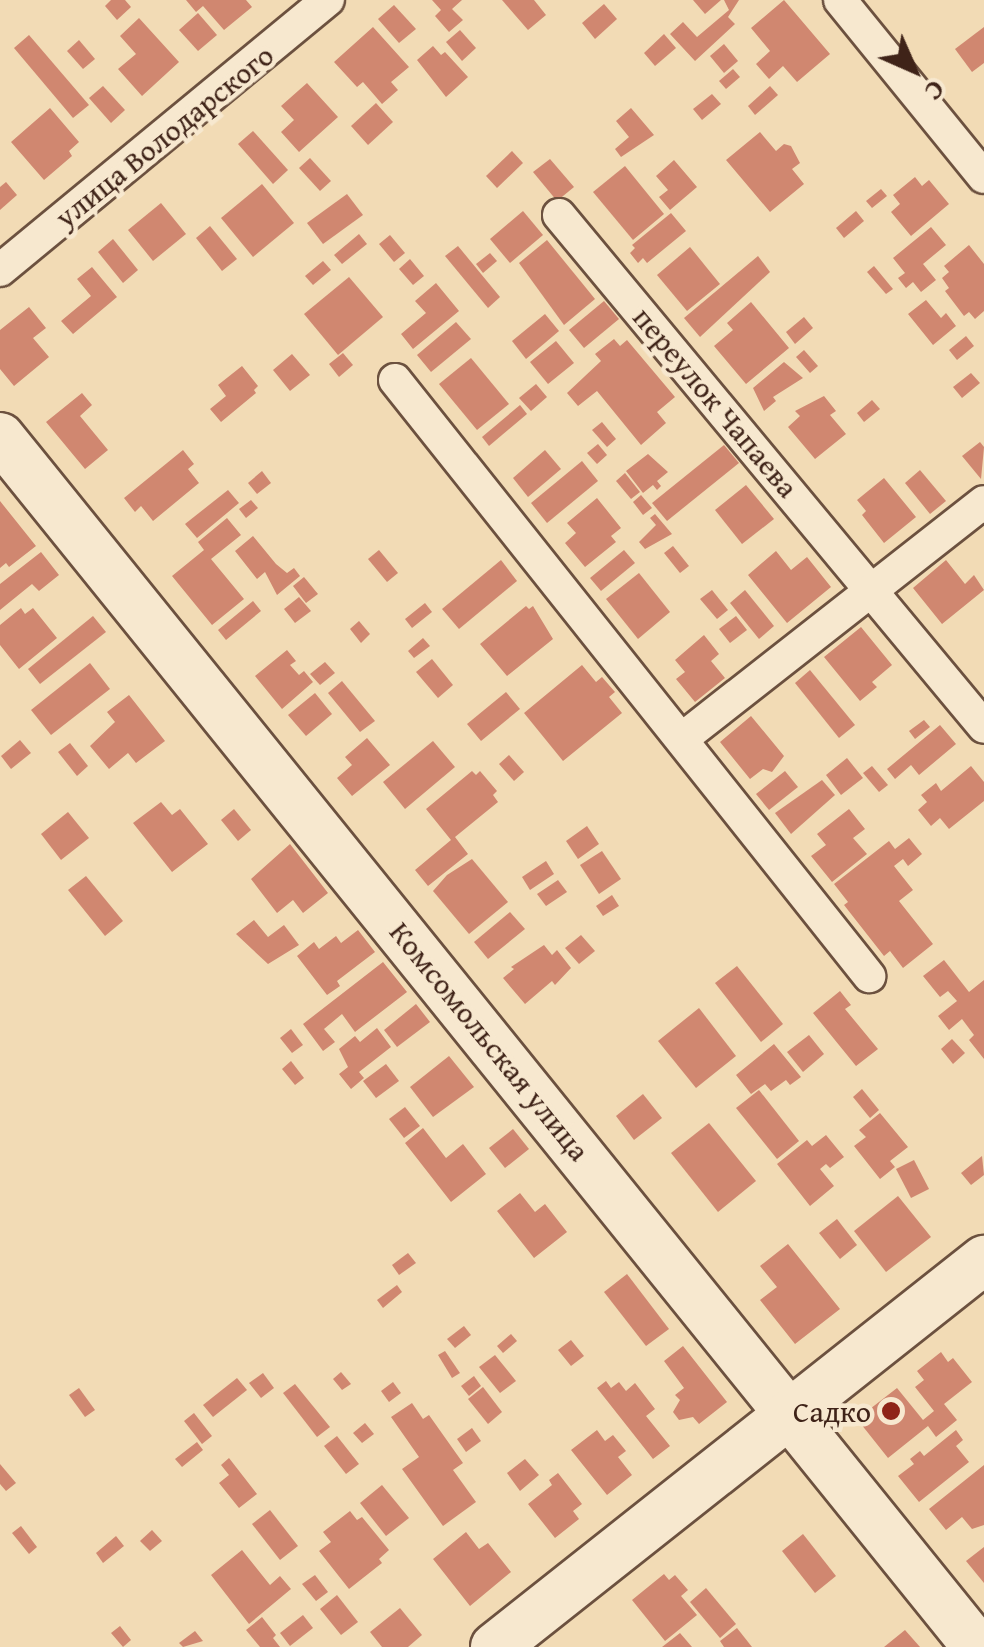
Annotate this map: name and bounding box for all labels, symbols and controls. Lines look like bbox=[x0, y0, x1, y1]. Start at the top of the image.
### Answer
north arrow bbox=[864, 20, 964, 120]
street label: улица Володарского bbox=[47, 37, 281, 235]
text: С bbox=[915, 71, 956, 112]
street label: переулок Чапаева bbox=[626, 299, 806, 505]
street label: Комсомольская улица bbox=[382, 914, 598, 1168]
place label: Садко bbox=[793, 1393, 871, 1429]
marker: Садко bbox=[880, 1400, 902, 1422]

